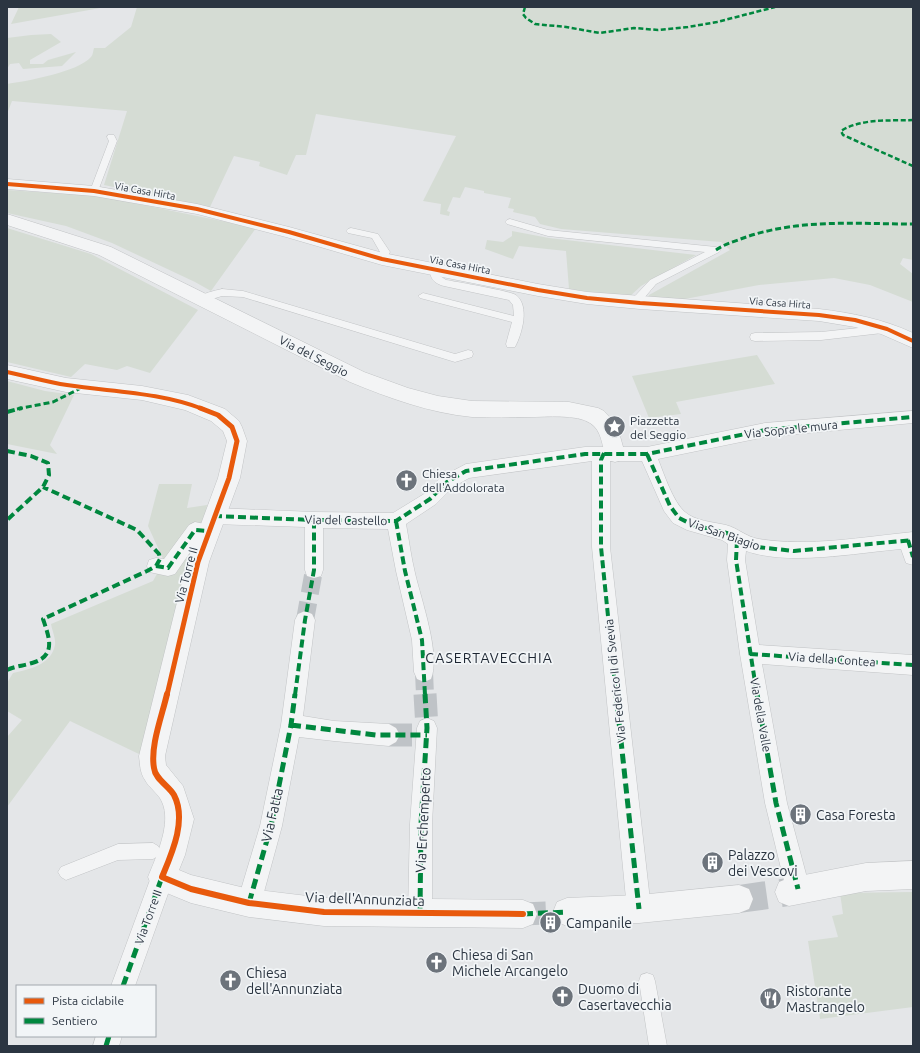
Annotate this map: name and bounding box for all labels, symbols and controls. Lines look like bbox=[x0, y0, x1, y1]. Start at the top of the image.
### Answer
street label: Via Casa Hirta bbox=[114, 180, 176, 202]
street label: Via Casa Hirta bbox=[429, 254, 491, 276]
street label: Via Casa Hirta bbox=[749, 295, 811, 311]
street label: Via del Seggio bbox=[277, 333, 351, 379]
place icon: Piazzetta del Seggio bbox=[601, 414, 627, 440]
place label: Piazzetta del Seggio bbox=[630, 414, 686, 441]
street label: Via Sopra le mura bbox=[744, 418, 838, 440]
church icon: Chiesa dell'Addolorata bbox=[394, 467, 420, 493]
place label: Chiesa dell'Addolorata bbox=[422, 467, 505, 494]
street label: Via del Castello bbox=[305, 513, 387, 527]
street label: Via San Biagio bbox=[686, 516, 762, 552]
street label: Via Torre II bbox=[172, 546, 200, 604]
street label: Via Federico II di Svevia bbox=[602, 619, 628, 743]
street label: Via della Contea bbox=[788, 649, 876, 669]
district label: CASERTAVECCHIA bbox=[425, 650, 553, 666]
street label: Via della Valle bbox=[748, 677, 774, 753]
street label: Via Erchemperto bbox=[412, 767, 434, 873]
street label: Via Fatta bbox=[258, 786, 286, 844]
building icon: Casa Foresta bbox=[787, 802, 813, 828]
place label: Casa Foresta bbox=[816, 807, 896, 823]
place label: Palazzo dei Vescovi bbox=[728, 847, 798, 879]
building icon: Palazzo dei Vescovi bbox=[699, 850, 725, 876]
street label: Via Torre II bbox=[132, 888, 164, 946]
street label: Via dell'Annunziata bbox=[305, 889, 425, 909]
building icon: Campanile bbox=[537, 910, 563, 936]
place label: Campanile bbox=[566, 915, 632, 931]
place label: Chiesa di San Michele Arcangelo bbox=[452, 947, 568, 979]
church icon: Chiesa di San Michele Arcangelo bbox=[424, 950, 450, 976]
place label: Chiesa dell'Annunziata bbox=[246, 965, 343, 997]
church icon: Chiesa dell'Annunziata bbox=[218, 968, 244, 994]
place label: Duomo di Casertavecchia bbox=[578, 981, 672, 1013]
place label: Ristorante Mastrangelo bbox=[786, 983, 865, 1015]
church icon: Duomo di Casertavecchia bbox=[550, 984, 576, 1010]
legend bbox=[16, 985, 156, 1037]
restaurant icon: Ristorante Mastrangelo bbox=[757, 986, 783, 1012]
text: Pista ciclabile bbox=[52, 994, 124, 1007]
text: Sentiero bbox=[52, 1014, 98, 1027]

